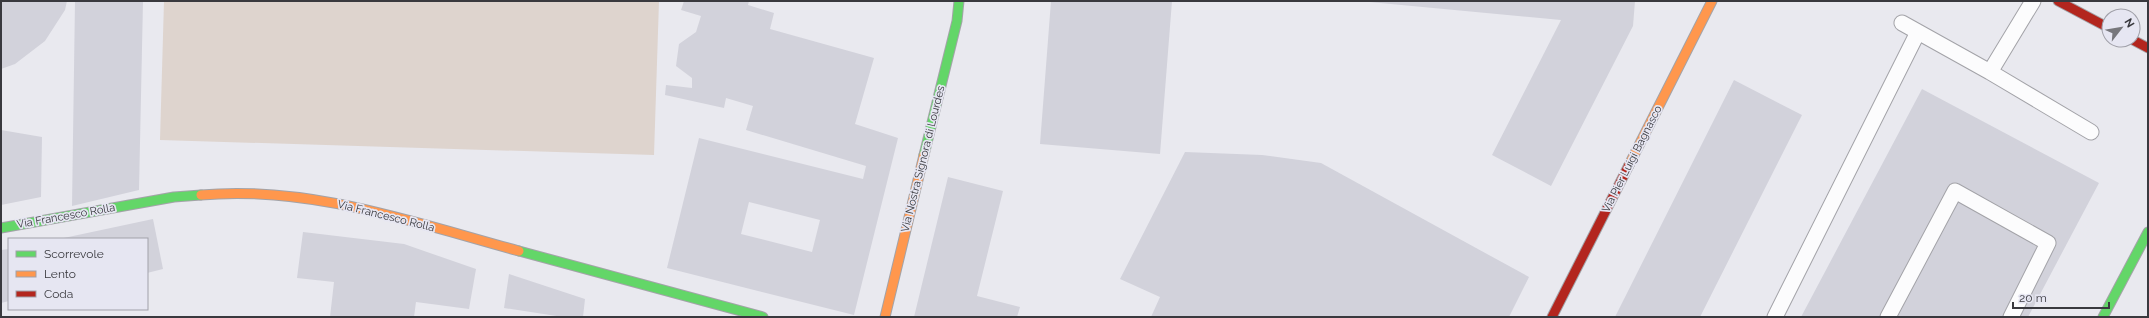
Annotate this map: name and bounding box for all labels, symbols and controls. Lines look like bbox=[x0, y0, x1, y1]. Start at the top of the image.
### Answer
north arrow bbox=[2101, 8, 2141, 48]
text: N bbox=[2121, 16, 2137, 30]
street label: Via Nostra Signora di Lourdes bbox=[898, 84, 948, 234]
street label: Via Pier Luigi Bagnasco bbox=[1599, 103, 1665, 215]
street label: Via Francesco Rolla bbox=[336, 198, 436, 234]
street label: Via Francesco Rolla bbox=[16, 201, 116, 231]
legend bbox=[8, 238, 148, 310]
text: Scorrevole bbox=[44, 247, 104, 261]
text: Lento bbox=[44, 267, 76, 281]
scale bar bbox=[2013, 284, 2109, 310]
text: Coda bbox=[44, 287, 73, 301]
text: 20 m bbox=[2019, 291, 2047, 305]

